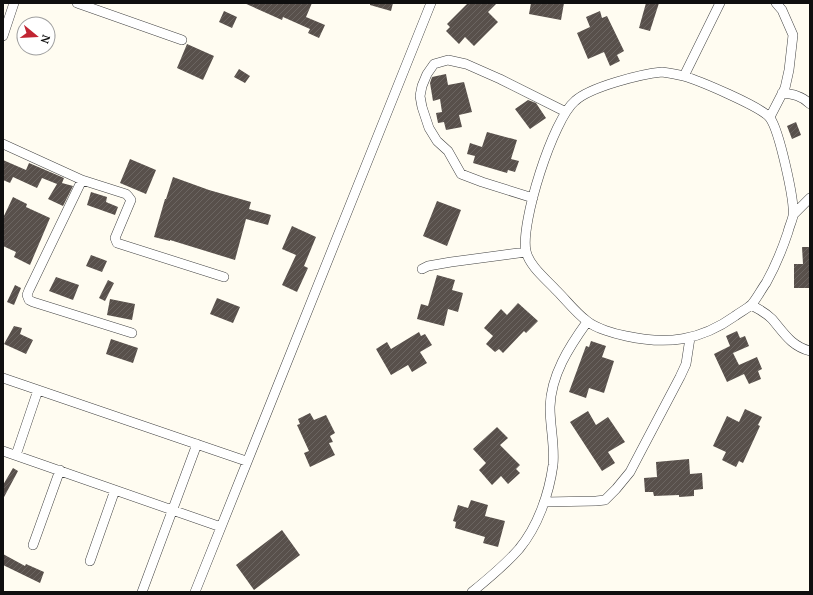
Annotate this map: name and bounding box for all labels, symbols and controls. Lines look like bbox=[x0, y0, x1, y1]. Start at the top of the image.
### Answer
north arrow bbox=[16, 16, 56, 56]
text: N bbox=[37, 33, 53, 46]

